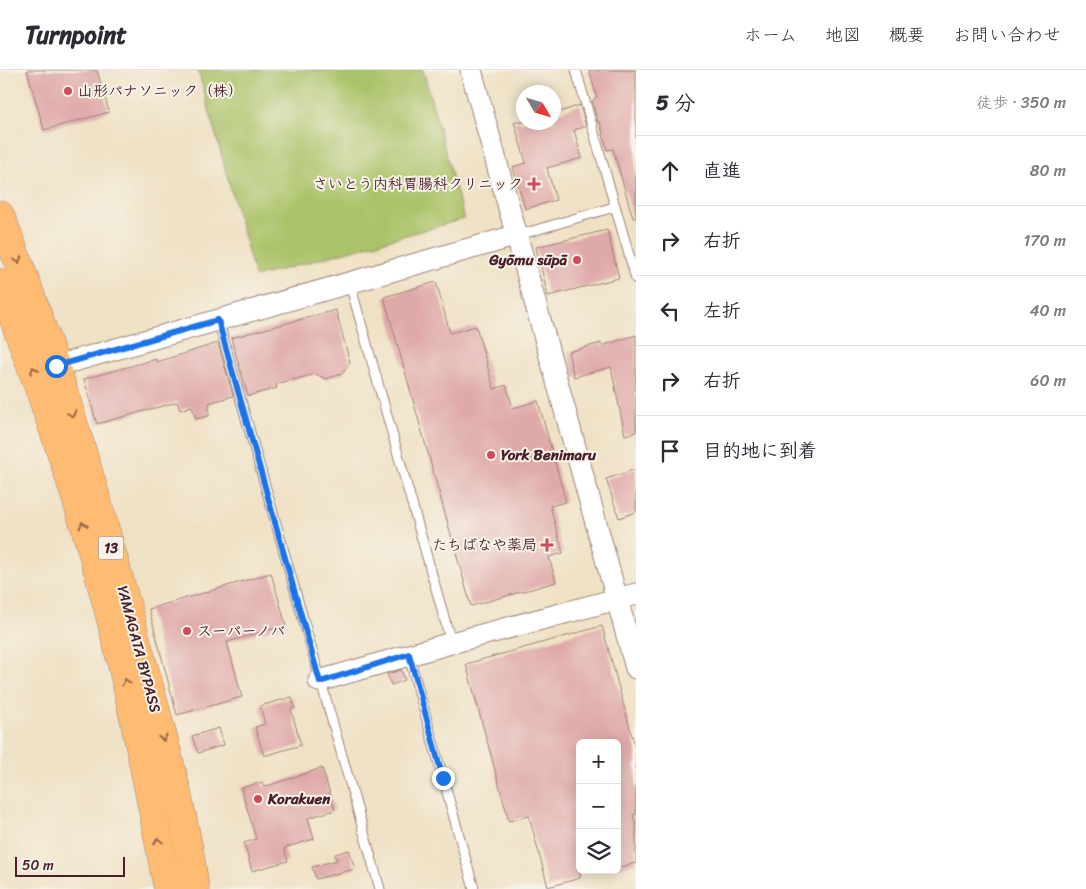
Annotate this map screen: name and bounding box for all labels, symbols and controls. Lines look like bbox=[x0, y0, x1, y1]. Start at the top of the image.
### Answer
text: Turnpoint bbox=[25, 14, 127, 56]
text: ホーム bbox=[744, 19, 797, 51]
text: 地図 bbox=[825, 19, 861, 51]
text: 概要 bbox=[889, 19, 925, 51]
text: お問い合わせ bbox=[953, 19, 1061, 51]
place label: 山形パナソニック（株） bbox=[78, 78, 243, 104]
text: 5 分 bbox=[656, 84, 695, 122]
marker: 山形パナソニック（株） bbox=[62, 85, 74, 97]
north arrow bbox=[516, 85, 561, 130]
text: 徒歩 · 350 m bbox=[976, 88, 1066, 117]
text: 直進 bbox=[703, 154, 741, 187]
text: 80 m bbox=[1030, 156, 1066, 185]
icon: ahead bbox=[656, 157, 684, 185]
place label: さいとう内科胃腸科クリニック bbox=[313, 171, 523, 197]
marker: さいとう内科胃腸科クリニック bbox=[527, 177, 541, 191]
text: 右折 bbox=[703, 224, 741, 257]
text: 170 m bbox=[1023, 226, 1066, 255]
icon: right bbox=[656, 227, 684, 255]
place label: Gyōmu sūpā bbox=[488, 247, 568, 273]
marker: Gyōmu sūpā bbox=[571, 254, 583, 266]
one-way arrow bbox=[12, 256, 22, 264]
text: 左折 bbox=[703, 294, 741, 327]
text: 40 m bbox=[1029, 296, 1066, 325]
icon: left bbox=[656, 297, 684, 325]
route start bbox=[45, 355, 68, 378]
text: 右折 bbox=[703, 364, 741, 397]
text: 60 m bbox=[1030, 366, 1066, 395]
one-way arrow bbox=[30, 367, 40, 375]
icon: right bbox=[656, 367, 684, 395]
one-way arrow bbox=[66, 409, 76, 417]
text: 目的地に到着 bbox=[703, 434, 817, 467]
icon: arrive bbox=[656, 437, 684, 465]
place label: York Benimaru bbox=[501, 442, 597, 468]
marker: York Benimaru bbox=[485, 449, 497, 461]
one-way arrow bbox=[79, 522, 89, 530]
place label: たちばなや薬局 bbox=[432, 532, 537, 558]
road number: 13 bbox=[98, 536, 124, 559]
marker: たちばなや薬局 bbox=[541, 539, 553, 551]
street label: YAMAGATA BYPASS bbox=[110, 583, 168, 715]
place label: スーパーノバ bbox=[197, 618, 285, 644]
marker: スーパーノバ bbox=[181, 625, 193, 637]
one-way arrow bbox=[121, 678, 131, 686]
one-way arrow bbox=[157, 734, 168, 743]
map controls bbox=[576, 739, 621, 874]
button: + bbox=[576, 739, 621, 784]
route end bbox=[432, 767, 455, 790]
button: − bbox=[576, 784, 621, 829]
place label: Korakuen bbox=[267, 786, 331, 812]
marker: Korakuen bbox=[252, 793, 264, 805]
button: layers bbox=[576, 829, 621, 874]
one-way arrow bbox=[154, 837, 164, 846]
text: 50 m bbox=[22, 853, 54, 878]
scale bar bbox=[15, 854, 125, 877]

